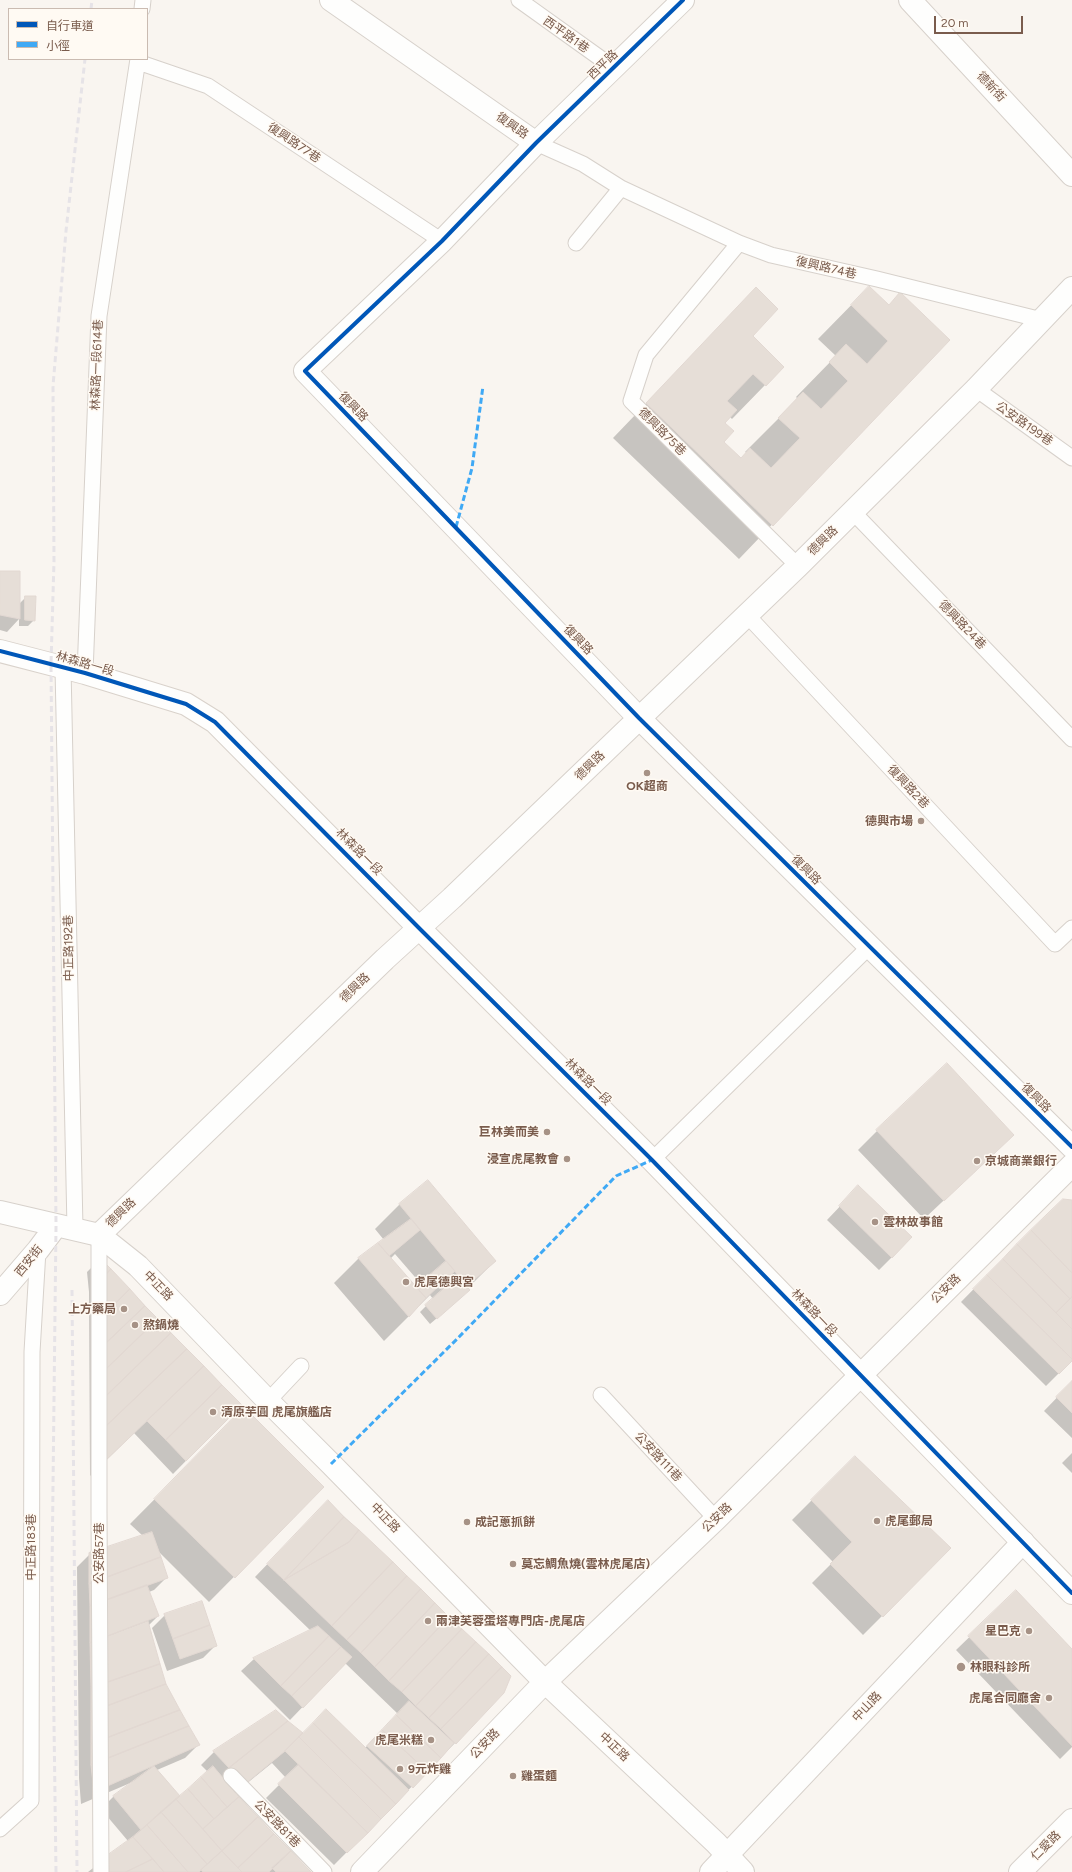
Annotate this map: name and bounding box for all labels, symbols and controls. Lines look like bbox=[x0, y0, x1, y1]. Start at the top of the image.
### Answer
legend bbox=[8, 8, 148, 60]
scale bar bbox=[936, 8, 1025, 34]
street label: 西平路1巷 bbox=[540, 14, 592, 56]
text: 20 m bbox=[941, 16, 969, 30]
text: 自行車道 bbox=[46, 19, 94, 33]
text: 小徑 bbox=[46, 39, 70, 53]
street label: 西平路 bbox=[585, 47, 621, 83]
street label: 德新街 bbox=[973, 69, 1009, 105]
street label: 復興路 bbox=[493, 110, 531, 142]
street label: 復興路77巷 bbox=[265, 120, 323, 166]
street label: 復興路74巷 bbox=[794, 254, 858, 282]
street label: 林森路一段614巷 bbox=[88, 319, 106, 411]
street label: 復興路 bbox=[335, 389, 371, 425]
street label: 公安路199巷 bbox=[993, 399, 1055, 449]
street label: 德興路75巷 bbox=[635, 405, 689, 459]
street label: 德興路 bbox=[805, 523, 841, 559]
street label: 德興路24巷 bbox=[935, 598, 989, 652]
street label: 復興路 bbox=[560, 622, 596, 658]
street label: 林森路一段 bbox=[54, 649, 116, 679]
street label: 德興路 bbox=[572, 748, 608, 784]
street label: 復興路2巷 bbox=[884, 762, 932, 812]
marker: OK超商 bbox=[642, 768, 652, 778]
place label: OK超商 bbox=[626, 779, 668, 793]
place label: 德興市場 bbox=[865, 814, 913, 828]
marker: 德興市場 bbox=[916, 816, 926, 826]
street label: 林森路一段 bbox=[333, 826, 385, 878]
street label: 復興路 bbox=[788, 852, 824, 888]
street label: 中正路192巷 bbox=[61, 915, 77, 981]
street label: 德興路 bbox=[337, 970, 373, 1006]
street label: 林森路一段 bbox=[562, 1056, 614, 1108]
street label: 復興路 bbox=[1018, 1080, 1054, 1116]
place label: 巨林美而美 bbox=[479, 1125, 539, 1139]
marker: 巨林美而美 bbox=[542, 1127, 552, 1137]
place label: 浸宣虎尾教會 bbox=[487, 1152, 559, 1166]
marker: 浸宣虎尾教會 bbox=[562, 1154, 572, 1164]
place label: 京城商業銀行 bbox=[985, 1154, 1057, 1168]
marker: 京城商業銀行 bbox=[972, 1156, 982, 1166]
street label: 德興路 bbox=[103, 1195, 139, 1231]
place label: 雲林故事館 bbox=[883, 1215, 943, 1229]
marker: 雲林故事館 bbox=[870, 1217, 880, 1227]
street label: 西安街 bbox=[12, 1242, 46, 1280]
street label: 中正路 bbox=[140, 1268, 176, 1304]
street label: 公安路 bbox=[928, 1271, 964, 1307]
place label: 虎尾德興宮 bbox=[414, 1275, 474, 1289]
marker: 虎尾德興宮 bbox=[401, 1277, 411, 1287]
street label: 林森路一段 bbox=[788, 1286, 840, 1340]
place label: 上方藥局 bbox=[68, 1302, 116, 1316]
marker: 上方藥局 bbox=[119, 1304, 129, 1314]
place label: 熬鍋燒 bbox=[143, 1318, 179, 1332]
marker: 熬鍋燒 bbox=[130, 1320, 140, 1330]
place label: 清原芋圓 虎尾旗艦店 bbox=[221, 1405, 332, 1419]
marker: 清原芋圓 虎尾旗艦店 bbox=[208, 1407, 218, 1417]
street label: 公安路111巷 bbox=[631, 1429, 685, 1485]
street label: 中正路 bbox=[367, 1500, 403, 1536]
street label: 公安路 bbox=[699, 1500, 735, 1536]
street label: 中正路183巷 bbox=[24, 1514, 38, 1580]
place label: 虎尾郵局 bbox=[885, 1514, 933, 1528]
place label: 成記蔥抓餅 bbox=[475, 1515, 535, 1529]
marker: 虎尾郵局 bbox=[872, 1516, 882, 1526]
marker: 成記蔥抓餅 bbox=[462, 1517, 472, 1527]
street label: 公安路57巷 bbox=[92, 1522, 106, 1584]
place label: 莫忘鯛魚燒(雲林虎尾店) bbox=[521, 1557, 650, 1571]
marker: 莫忘鯛魚燒(雲林虎尾店) bbox=[508, 1559, 518, 1569]
place label: 兩津芙蓉蛋塔專門店-虎尾店 bbox=[436, 1614, 585, 1628]
marker: 兩津芙蓉蛋塔專門店-虎尾店 bbox=[423, 1616, 433, 1626]
place label: 星巴克 bbox=[985, 1624, 1021, 1638]
marker: 星巴克 bbox=[1024, 1626, 1034, 1636]
place label: 林眼科診所 bbox=[970, 1660, 1030, 1674]
marker: 林眼科診所 bbox=[955, 1661, 967, 1673]
street label: 中山路 bbox=[849, 1689, 885, 1725]
place label: 虎尾合同廳舍 bbox=[969, 1691, 1041, 1705]
marker: 虎尾合同廳舍 bbox=[1044, 1693, 1054, 1703]
street label: 公安路 bbox=[467, 1726, 503, 1762]
street label: 中正路 bbox=[596, 1729, 632, 1765]
place label: 虎尾米糕 bbox=[375, 1733, 423, 1747]
marker: 虎尾米糕 bbox=[426, 1735, 436, 1745]
place label: 9元炸雞 bbox=[408, 1762, 451, 1776]
marker: 9元炸雞 bbox=[395, 1764, 405, 1774]
place label: 雞蛋麵 bbox=[521, 1769, 557, 1783]
marker: 雞蛋麵 bbox=[508, 1771, 518, 1781]
street label: 公安路81巷 bbox=[251, 1797, 303, 1851]
street label: 仁愛路 bbox=[1028, 1828, 1064, 1864]

